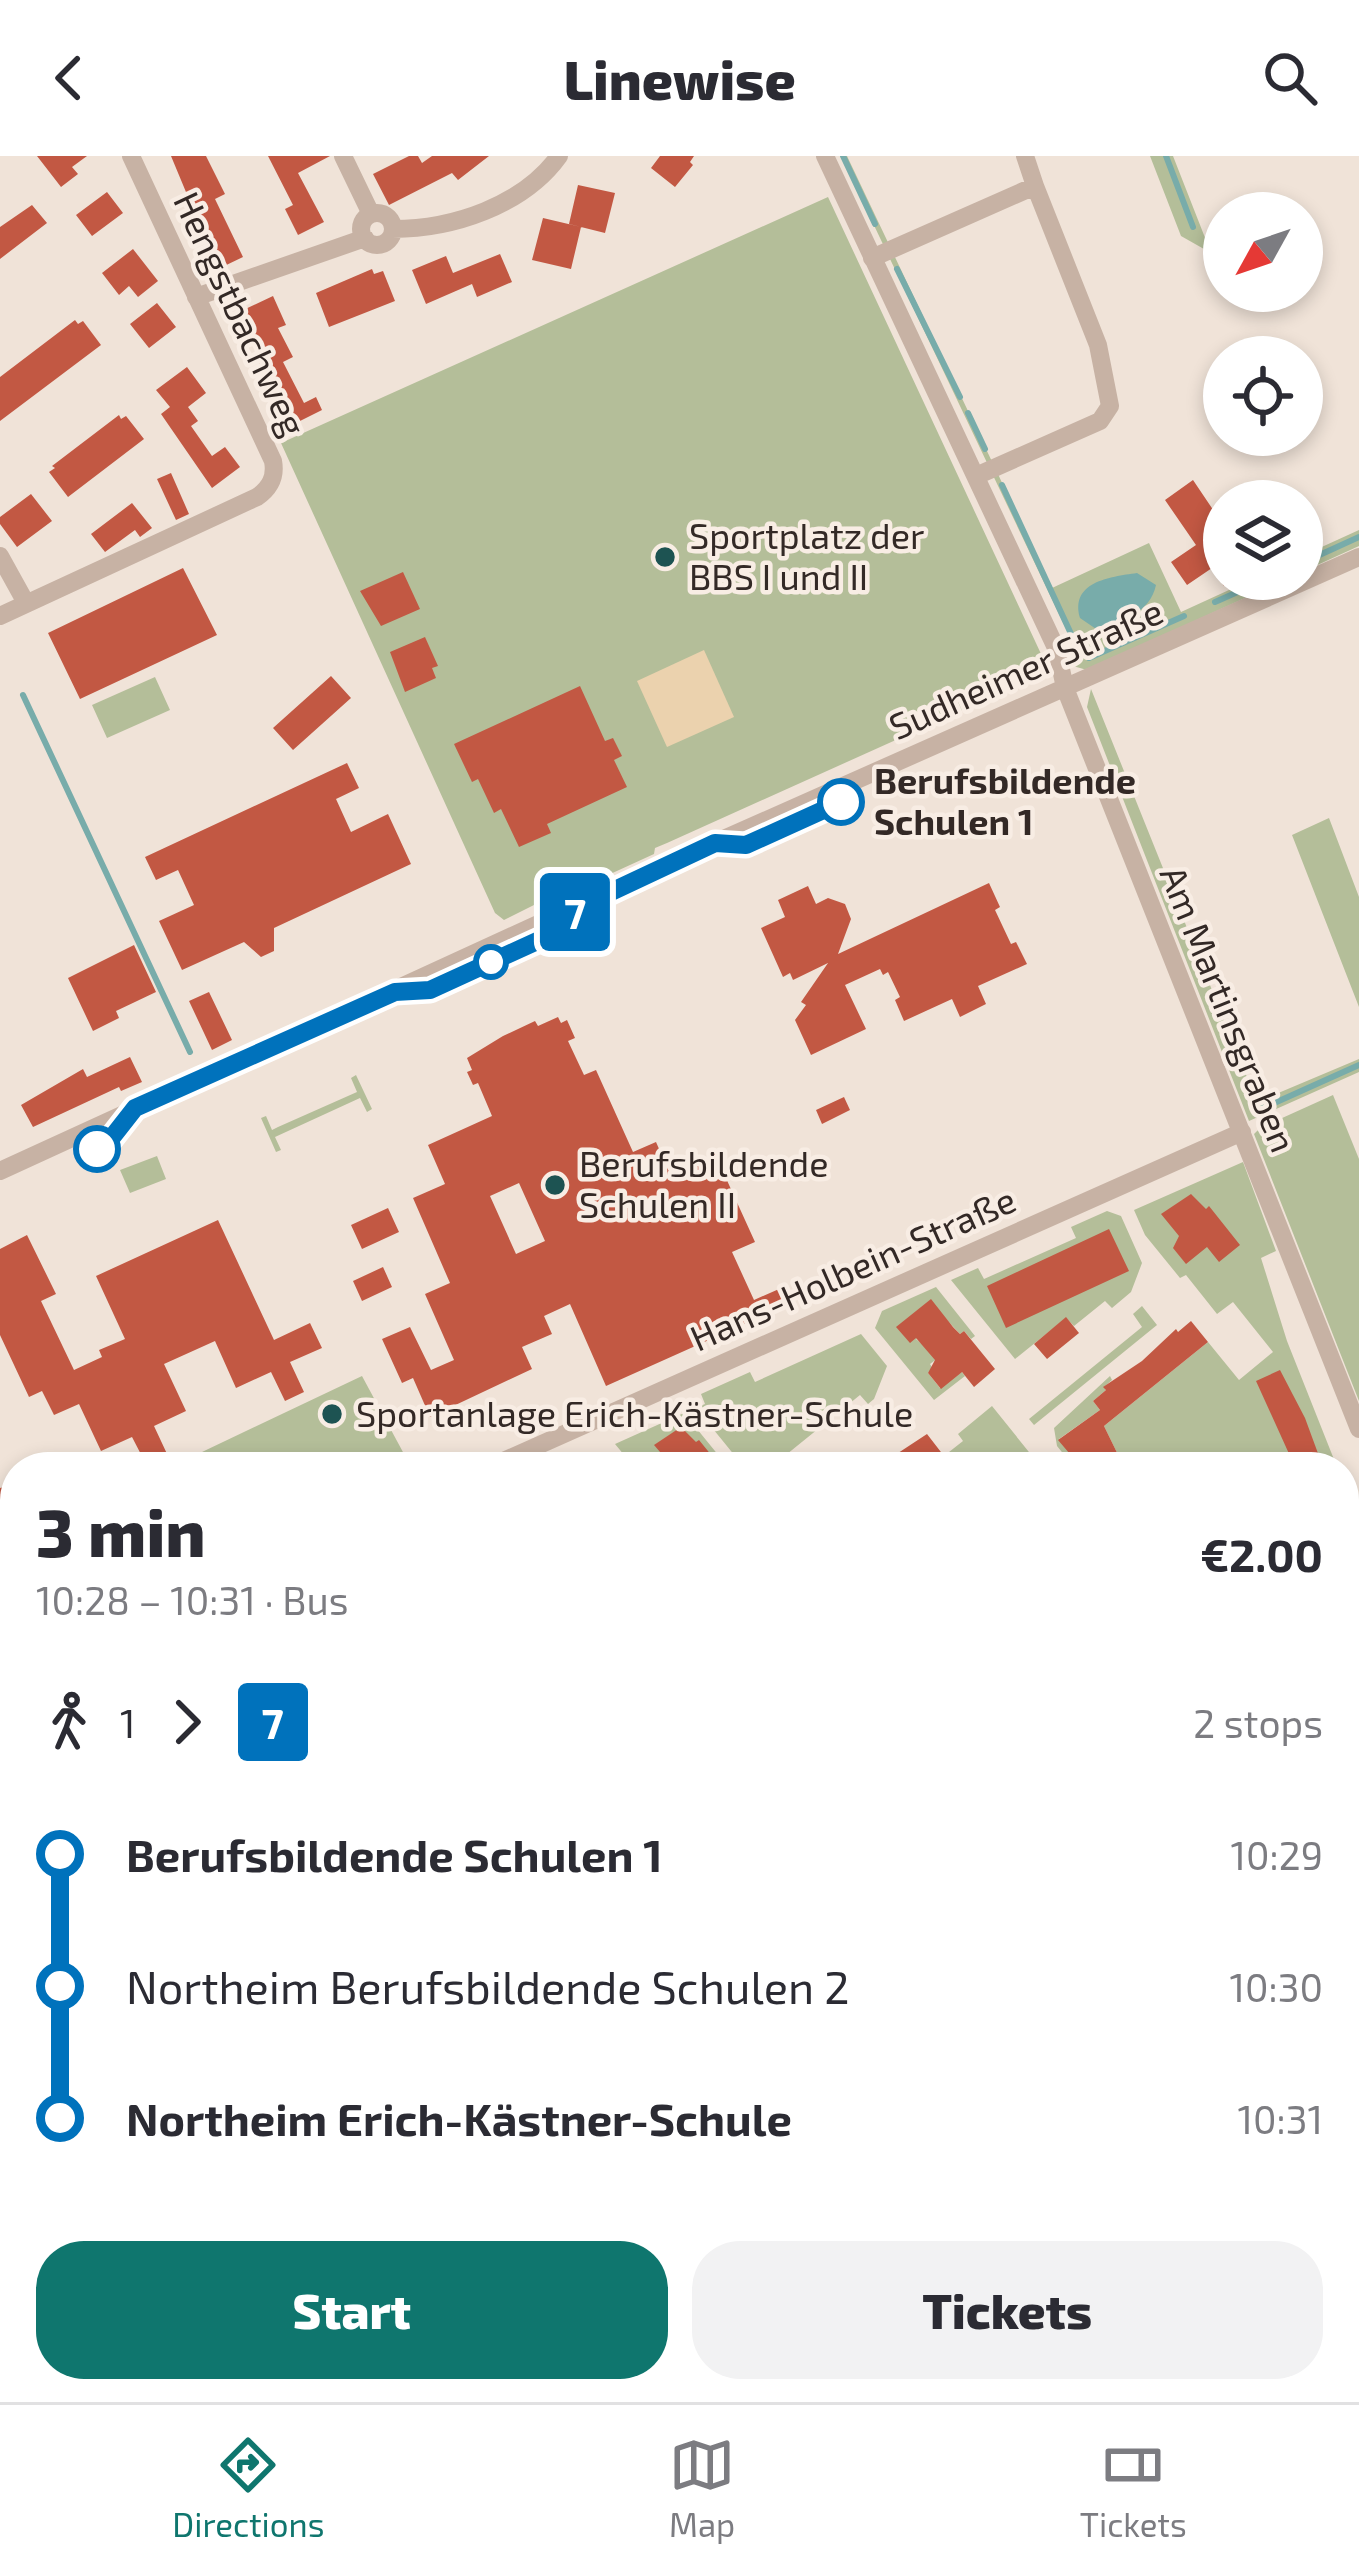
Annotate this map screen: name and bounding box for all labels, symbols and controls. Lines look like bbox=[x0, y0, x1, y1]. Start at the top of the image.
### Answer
icon: back bbox=[36, 45, 102, 111]
icon: search bbox=[1257, 45, 1323, 111]
text: Linewise bbox=[563, 46, 796, 111]
street label: Hengstbachweg bbox=[166, 185, 317, 442]
north arrow bbox=[1203, 192, 1323, 312]
map controls bbox=[1203, 192, 1323, 600]
button: locate bbox=[1203, 336, 1323, 456]
button: layers bbox=[1203, 480, 1323, 600]
place label: Sportplatz der BBS I und II bbox=[689, 513, 925, 597]
marker: Sportplatz der BBS I und II bbox=[652, 544, 678, 570]
street label: Sudheimer Straße bbox=[882, 588, 1169, 747]
place label: Berufsbildende Schulen 1 bbox=[874, 758, 1136, 842]
marker: Berufsbildende Schulen 1 bbox=[819, 780, 863, 824]
street label: Am Martinsgraben bbox=[1152, 859, 1306, 1158]
line badge: 7 bbox=[536, 873, 614, 951]
text: 7 bbox=[564, 887, 586, 937]
unlabelled marker bbox=[475, 946, 507, 978]
unlabelled marker bbox=[75, 1127, 119, 1171]
place label: Berufsbildende Schulen II bbox=[579, 1141, 829, 1225]
marker: Berufsbildende Schulen II bbox=[542, 1172, 568, 1198]
street label: Hans-Holbein-Straße bbox=[683, 1177, 1022, 1359]
place label: Sportanlage Erich-Kästner-Schule bbox=[356, 1391, 913, 1434]
marker: Sportanlage Erich-Kästner-Schule bbox=[319, 1401, 345, 1427]
text: 3 min bbox=[36, 1491, 206, 1570]
text: €2.00 bbox=[1200, 1527, 1323, 1581]
text: 10:28 – 10:31 · Bus bbox=[36, 1576, 349, 1623]
icon: walk bbox=[36, 1689, 102, 1755]
icon: forward bbox=[154, 1689, 220, 1755]
text: 7 bbox=[262, 1697, 284, 1747]
text: 1 bbox=[120, 1699, 136, 1746]
text: 2 stops bbox=[1193, 1699, 1323, 1746]
text: Berufsbildende Schulen 1 bbox=[126, 1827, 663, 1881]
text: 10:29 bbox=[1231, 1831, 1323, 1878]
text: Northeim Berufsbildende Schulen 2 bbox=[126, 1959, 849, 2013]
text: 10:30 bbox=[1230, 1963, 1323, 2010]
text: Northeim Erich-Kästner-Schule bbox=[126, 2091, 792, 2145]
text: 10:31 bbox=[1238, 2095, 1323, 2142]
button: Start bbox=[36, 2241, 668, 2379]
button: Tickets bbox=[692, 2241, 1323, 2379]
tab: Directions bbox=[172, 2432, 324, 2544]
tab: Map bbox=[669, 2432, 735, 2544]
tab: Tickets bbox=[1080, 2432, 1187, 2544]

